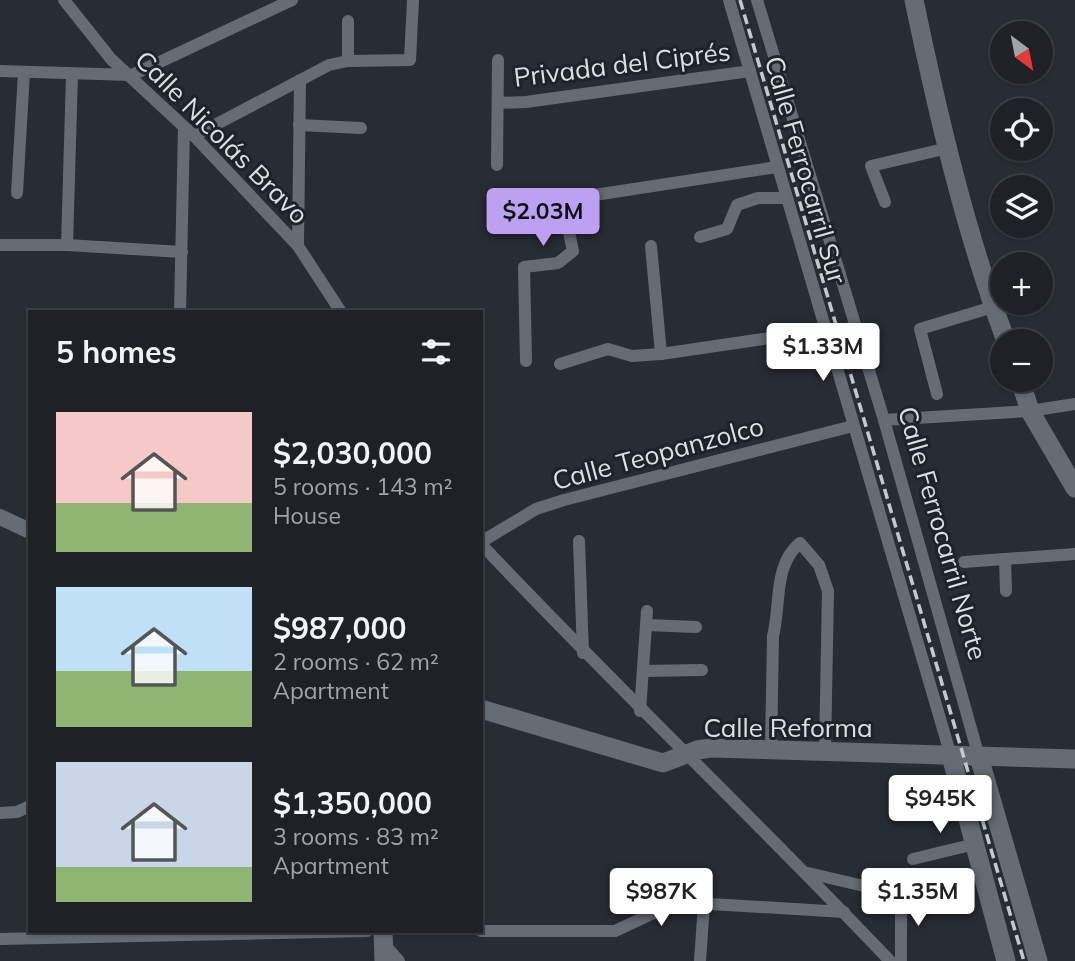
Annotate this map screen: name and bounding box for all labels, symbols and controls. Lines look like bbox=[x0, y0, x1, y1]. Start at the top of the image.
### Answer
north arrow bbox=[990, 21, 1054, 84]
map controls bbox=[990, 21, 1053, 392]
street label: Privada del Ciprés bbox=[512, 34, 732, 94]
street label: Calle Nicolás Bravo bbox=[128, 43, 316, 231]
street label: Calle Ferrocarril Sur bbox=[758, 52, 854, 288]
button: locate bbox=[990, 98, 1053, 161]
button: layers bbox=[990, 175, 1053, 238]
pin: $2.03M bbox=[486, 188, 600, 248]
text: $2.03M bbox=[503, 196, 583, 225]
button: + bbox=[990, 252, 1053, 315]
pin: $1.33M bbox=[766, 324, 880, 383]
button: − bbox=[990, 329, 1053, 392]
text: $1.33M bbox=[783, 331, 863, 360]
text: 5 homes bbox=[56, 333, 177, 371]
icon: filters bbox=[417, 333, 455, 371]
street label: Calle Ferrocarril Norte bbox=[891, 403, 995, 663]
street label: Calle Teopanzolco bbox=[549, 409, 767, 497]
text: $2,030,000 bbox=[273, 434, 432, 472]
icon: home bbox=[112, 440, 196, 524]
text: 5 rooms · 143 m² bbox=[273, 472, 453, 501]
text: House bbox=[273, 501, 341, 530]
text: $987,000 bbox=[273, 609, 406, 647]
icon: home bbox=[112, 615, 196, 699]
text: 2 rooms · 62 m² bbox=[273, 647, 439, 676]
text: Apartment bbox=[273, 676, 389, 705]
street label: Calle Reforma bbox=[703, 711, 873, 744]
pin: $945K bbox=[891, 776, 989, 835]
text: $945K bbox=[905, 783, 975, 812]
text: $1,350,000 bbox=[273, 784, 432, 822]
icon: home bbox=[112, 790, 196, 874]
text: 3 rooms · 83 m² bbox=[273, 822, 439, 851]
text: Apartment bbox=[273, 851, 389, 880]
pin: $987K bbox=[612, 869, 710, 928]
pin: $1.35M bbox=[861, 869, 975, 928]
text: $987K bbox=[626, 876, 696, 905]
text: $1.35M bbox=[878, 876, 958, 905]

